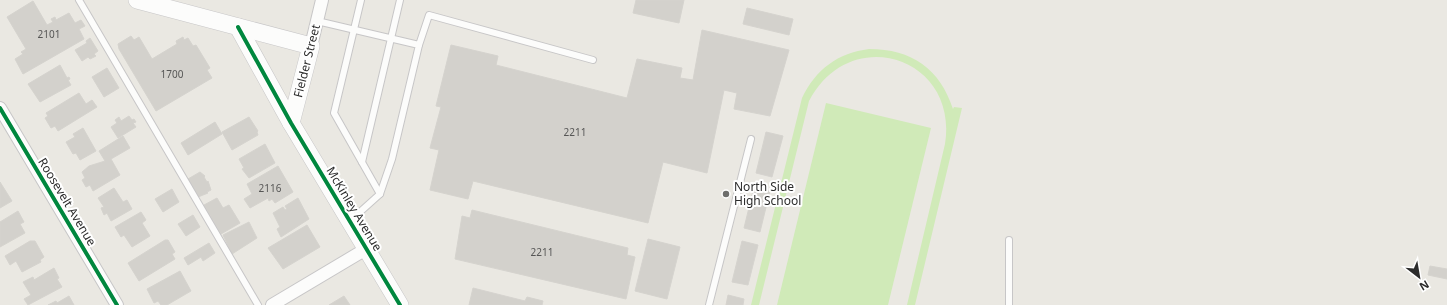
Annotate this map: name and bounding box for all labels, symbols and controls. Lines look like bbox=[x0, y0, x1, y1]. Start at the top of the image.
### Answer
street label: Fielder Street bbox=[289, 22, 324, 99]
house number: 2101 bbox=[38, 27, 60, 41]
house number: 1700 bbox=[161, 67, 184, 81]
house number: 2211 bbox=[564, 125, 586, 139]
street label: Roosevelt Avenue bbox=[34, 155, 101, 249]
street label: McKinley Avenue bbox=[323, 163, 386, 254]
place label: North Side High School bbox=[734, 178, 801, 209]
house number: 2116 bbox=[259, 181, 282, 195]
marker: North Side High School bbox=[721, 189, 731, 199]
house number: 2211 bbox=[531, 245, 553, 259]
north arrow bbox=[1399, 257, 1439, 297]
text: N bbox=[1417, 277, 1432, 295]

